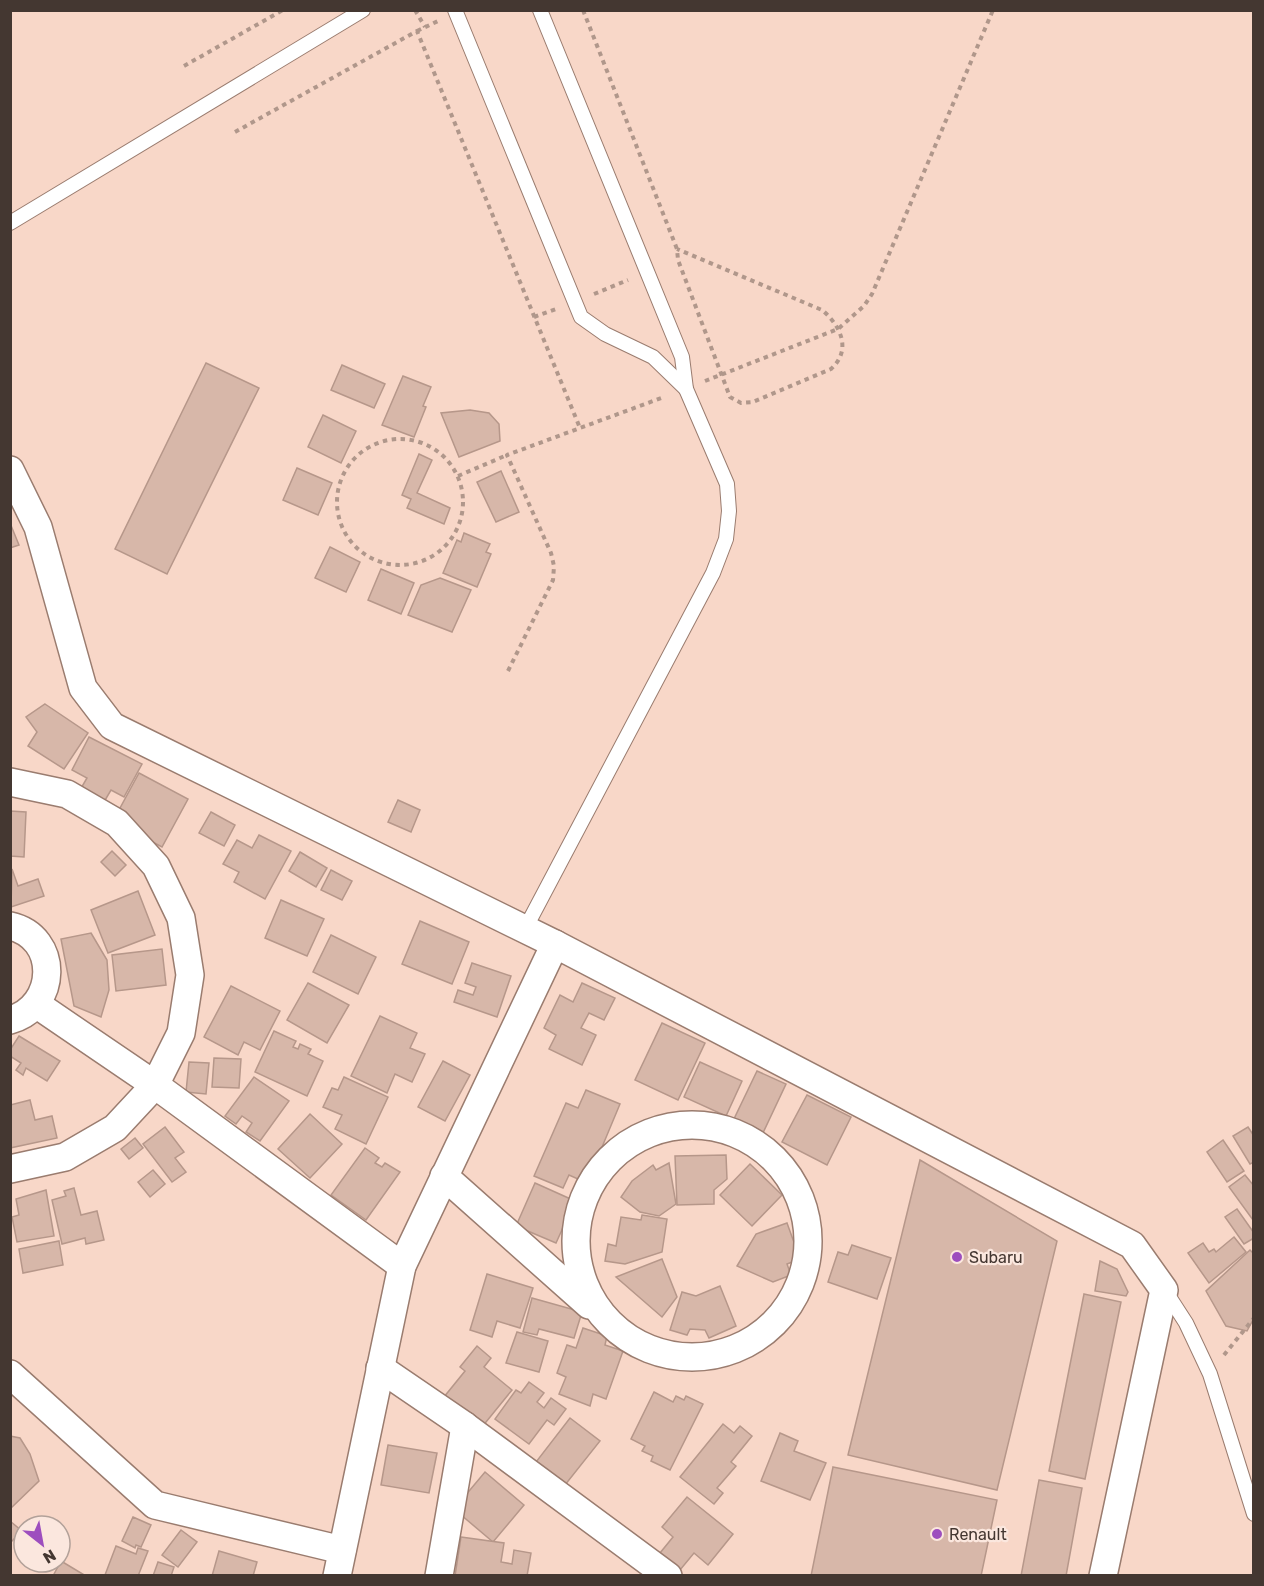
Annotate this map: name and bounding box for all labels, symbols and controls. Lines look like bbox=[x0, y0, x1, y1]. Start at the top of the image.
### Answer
place label: Subaru bbox=[969, 1248, 1023, 1267]
marker: Subaru bbox=[950, 1250, 964, 1264]
north arrow bbox=[12, 1514, 72, 1574]
place label: Renault bbox=[949, 1525, 1007, 1544]
marker: Renault bbox=[930, 1527, 944, 1541]
text: N bbox=[40, 1545, 59, 1568]

